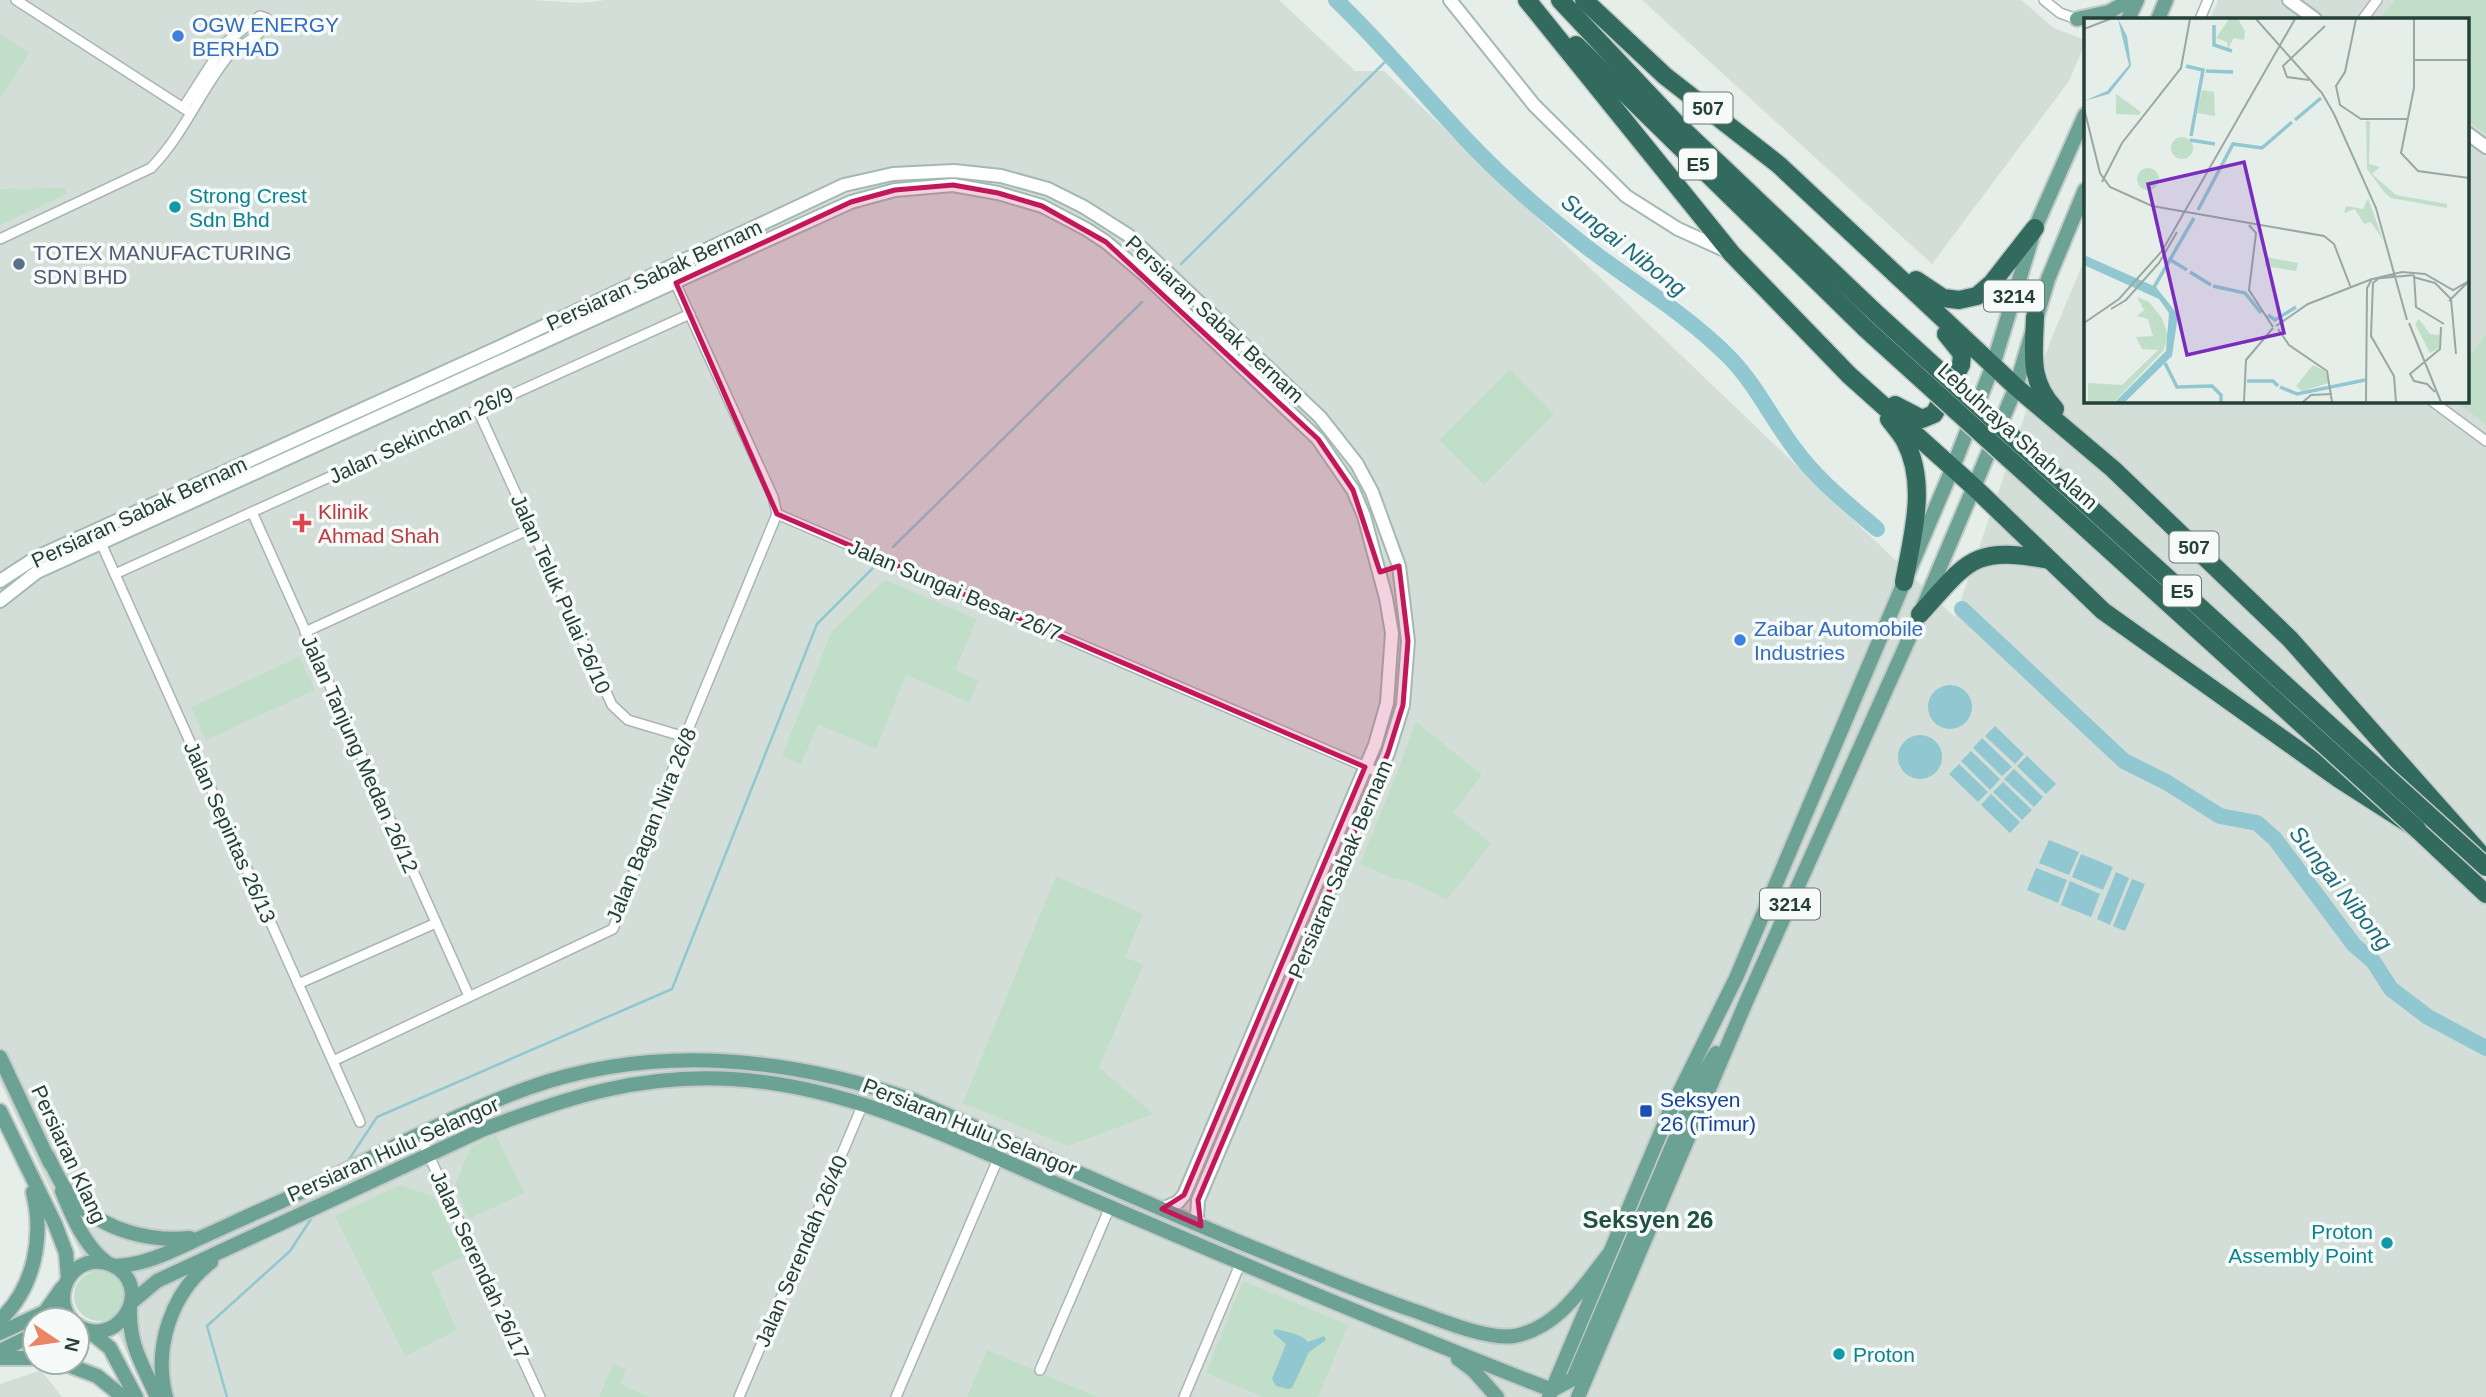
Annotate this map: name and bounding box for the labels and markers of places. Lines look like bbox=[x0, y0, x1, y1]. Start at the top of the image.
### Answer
place label: OGW ENERGY BERHAD bbox=[192, 13, 339, 60]
marker: OGW ENERGY BERHAD bbox=[170, 28, 186, 44]
place label: Strong Crest Sdn Bhd bbox=[189, 184, 307, 231]
marker: Strong Crest Sdn Bhd bbox=[167, 199, 183, 215]
place label: TOTEX MANUFACTURING SDN BHD bbox=[33, 241, 292, 288]
marker: TOTEX MANUFACTURING SDN BHD bbox=[11, 256, 27, 272]
place label: Klinik Ahmad Shah bbox=[318, 500, 439, 547]
marker: Klinik Ahmad Shah bbox=[292, 513, 312, 533]
place label: Zaibar Automobile Industries bbox=[1754, 617, 1923, 664]
marker: Zaibar Automobile Industries bbox=[1732, 632, 1748, 648]
place label: Seksyen 26 (Timur) bbox=[1660, 1088, 1756, 1135]
marker: Seksyen 26 (Timur) bbox=[1638, 1103, 1654, 1119]
place label: Proton Assembly Point bbox=[2228, 1220, 2373, 1267]
marker: Proton Assembly Point bbox=[2379, 1235, 2395, 1251]
place label: Proton bbox=[1853, 1343, 1915, 1366]
marker: Proton bbox=[1831, 1346, 1847, 1362]

